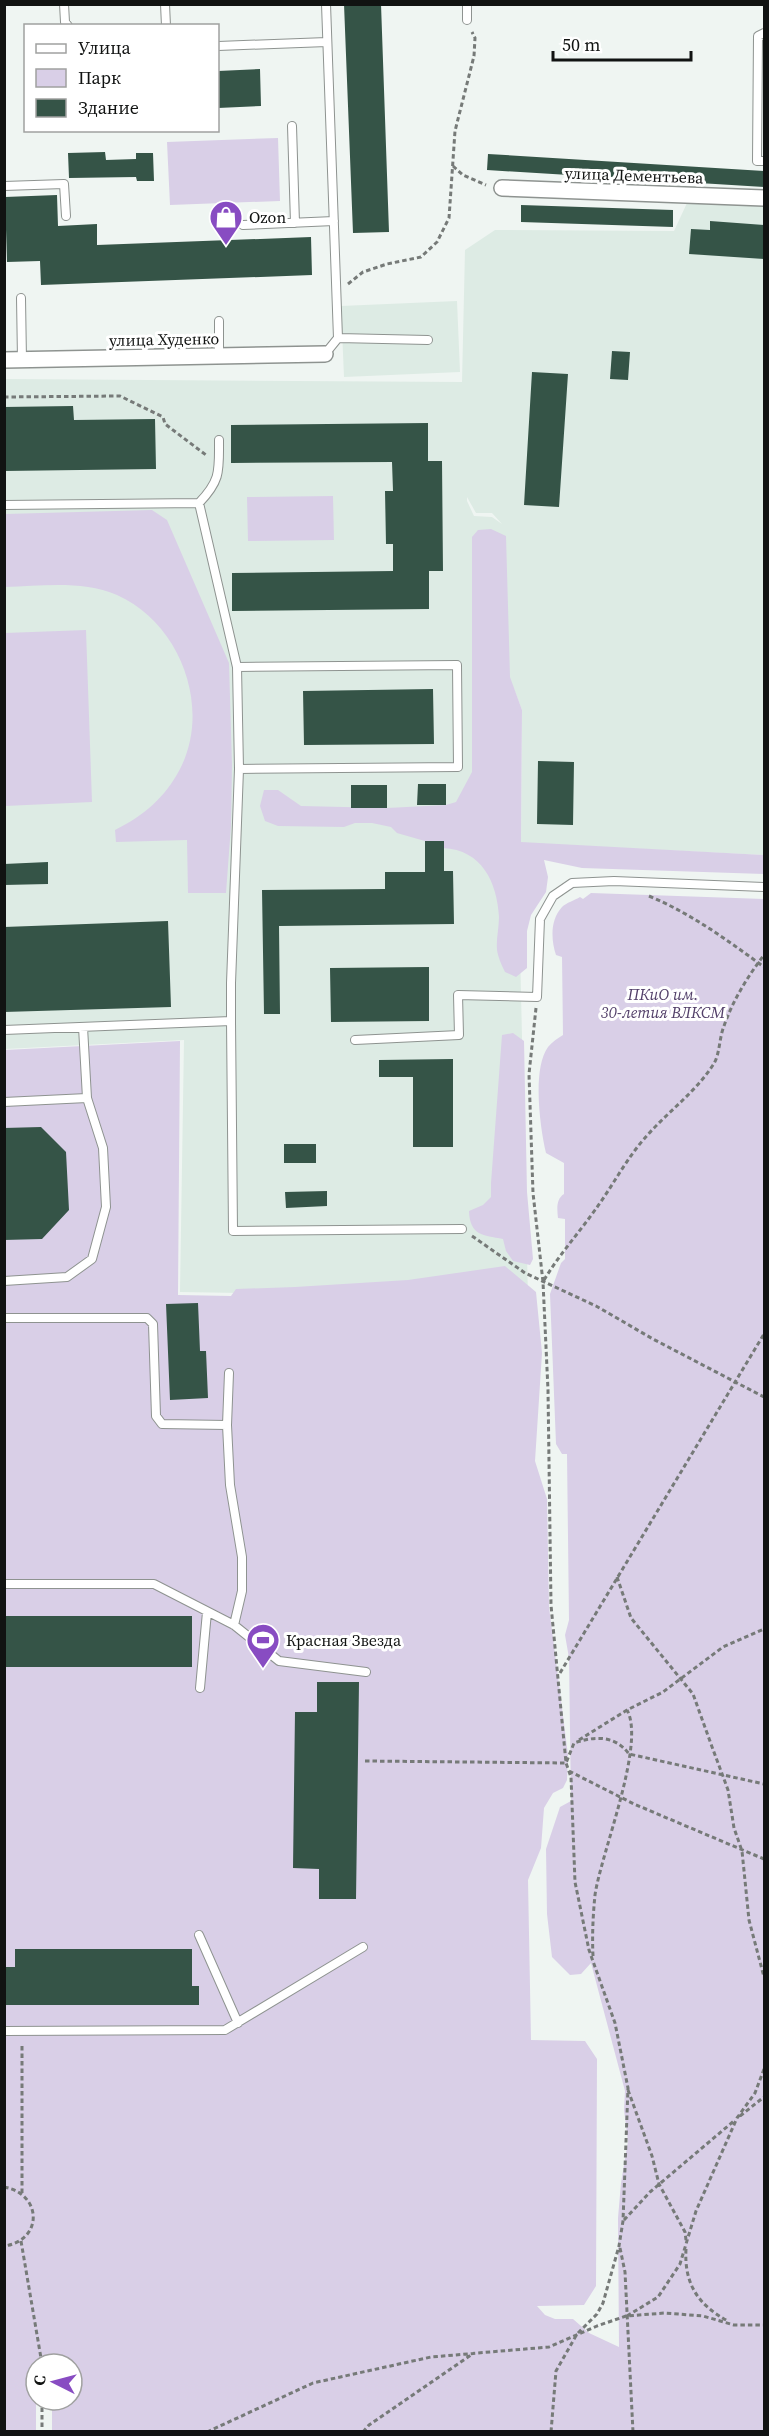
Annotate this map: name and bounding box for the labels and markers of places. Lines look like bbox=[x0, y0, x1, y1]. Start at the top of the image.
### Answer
shop icon: Ozon bbox=[208, 199, 244, 246]
place label: Ozon bbox=[249, 206, 286, 228]
sports icon: Красная Звезда bbox=[245, 1622, 281, 1669]
place label: Красная Звезда bbox=[286, 1629, 402, 1651]

